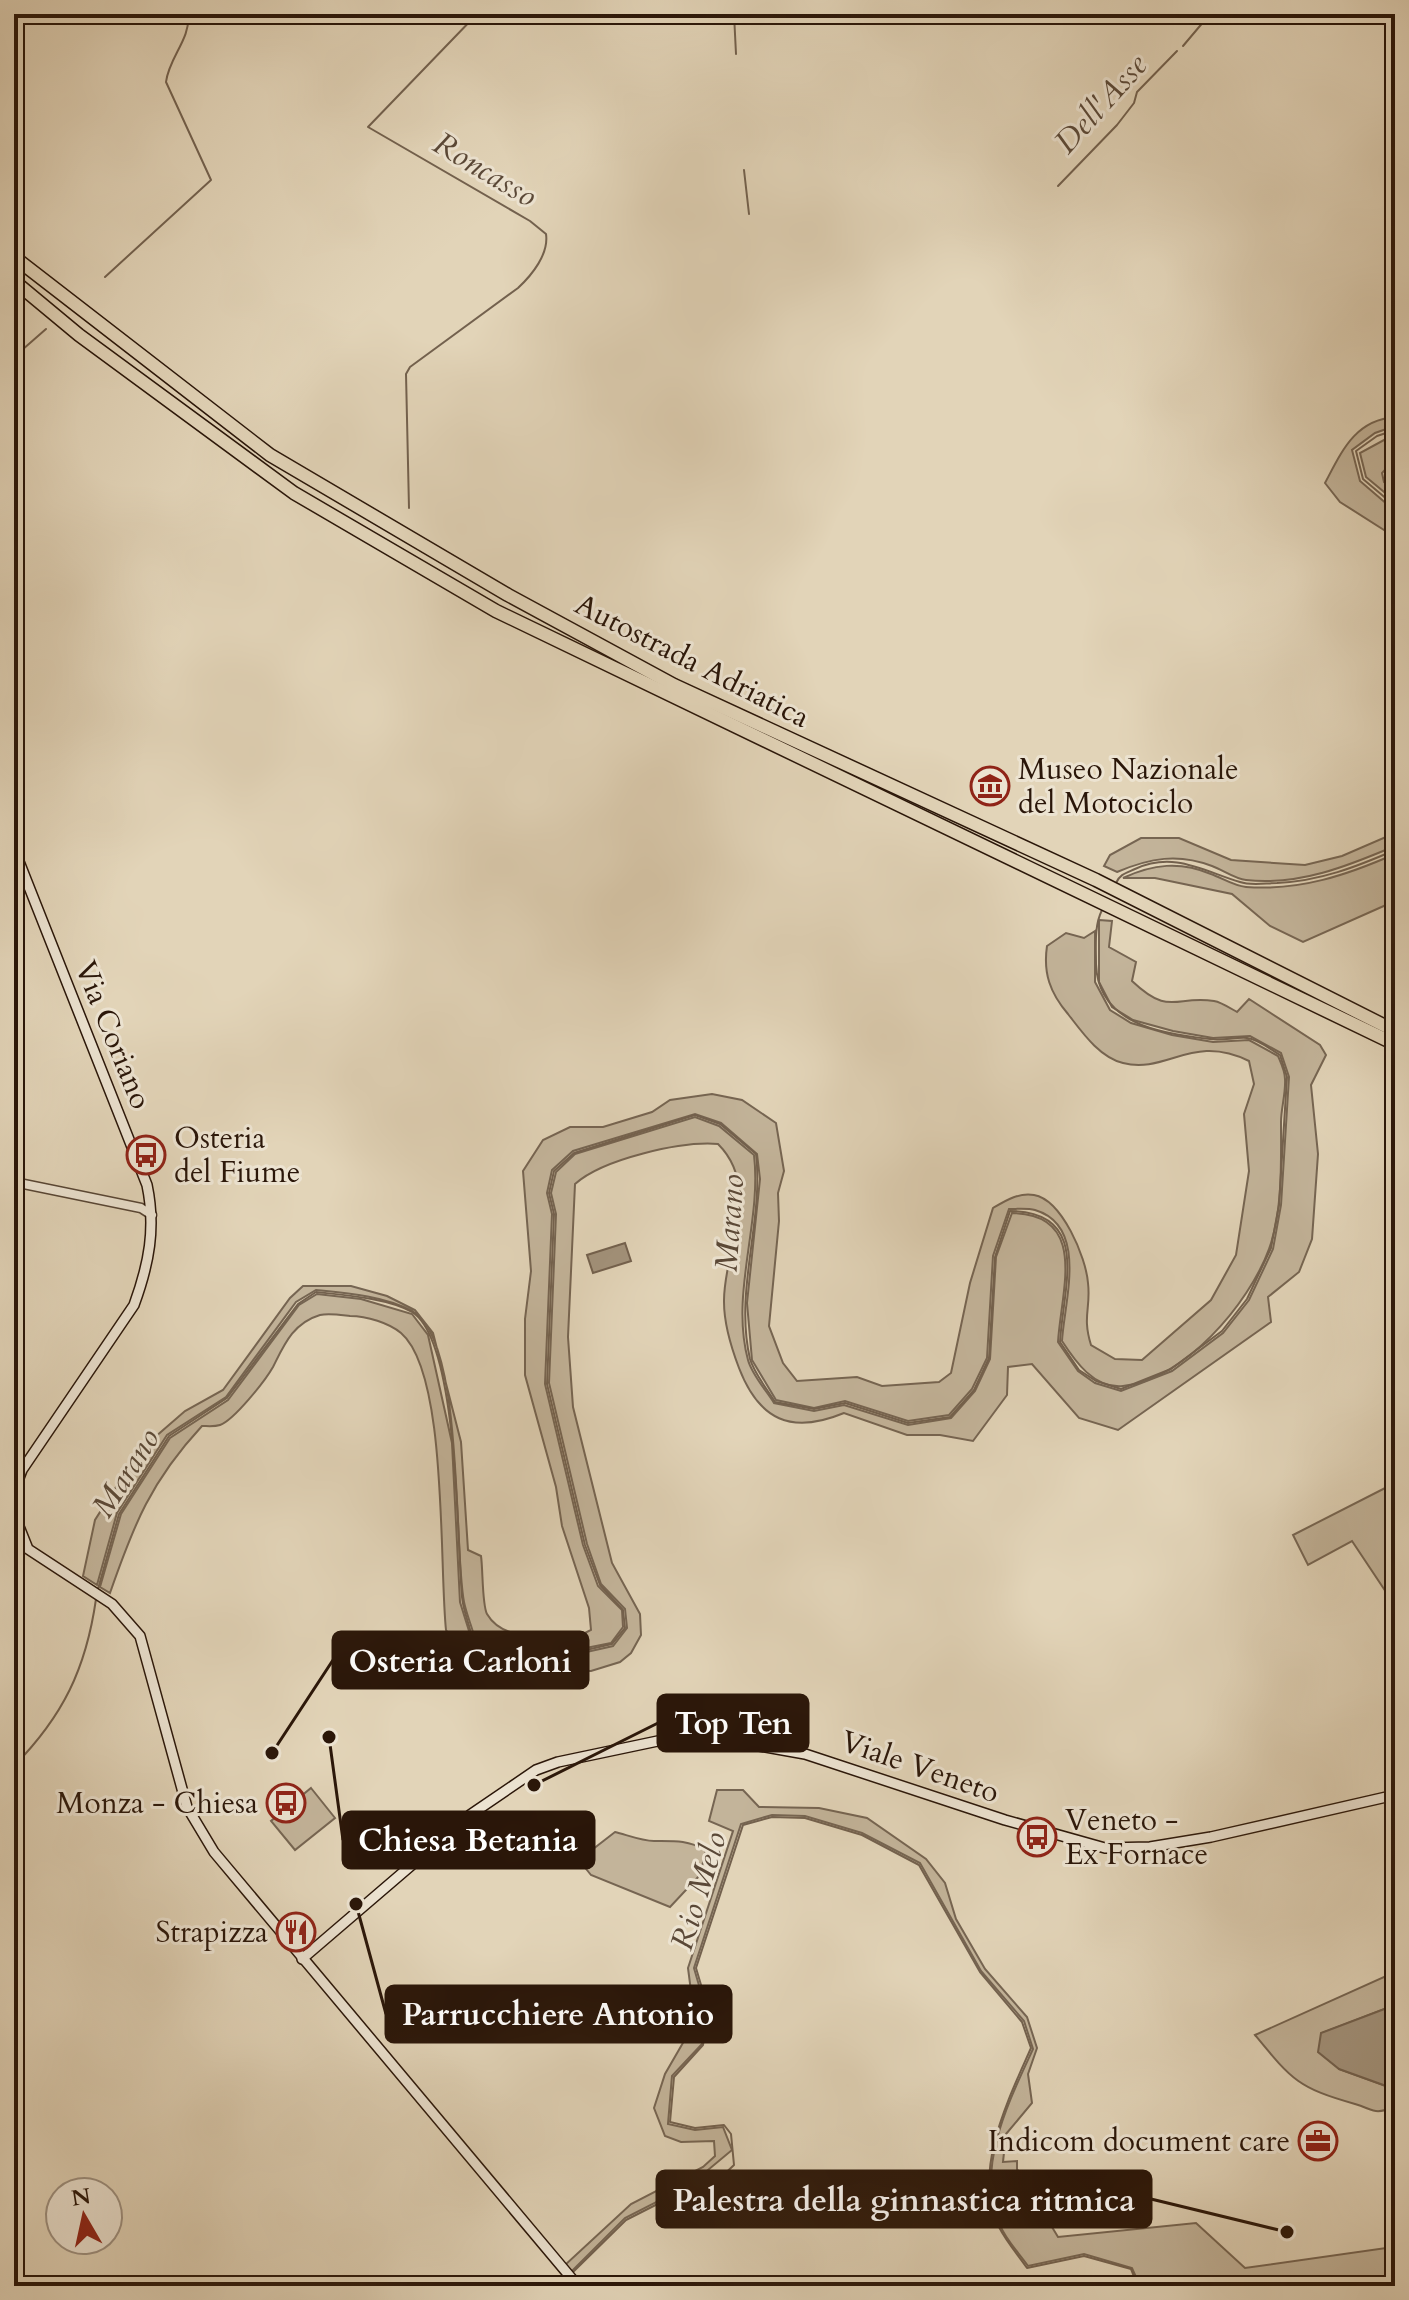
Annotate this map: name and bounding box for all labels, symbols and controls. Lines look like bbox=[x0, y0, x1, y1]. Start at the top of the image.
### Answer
water label: Dell'Asse bbox=[1045, 44, 1158, 163]
water label: Roncasso bbox=[425, 122, 545, 218]
street label: Autostrada Adriatica bbox=[568, 584, 816, 738]
place label: Museo Nazionale del Motociclo bbox=[1018, 749, 1239, 824]
museum icon: Museo Nazionale del Motociclo bbox=[969, 765, 1011, 807]
street label: Via Coriano bbox=[65, 955, 161, 1115]
place label: Osteria del Fiume bbox=[174, 1118, 300, 1193]
bus stop icon: Osteria del Fiume bbox=[125, 1134, 167, 1176]
water label: Marano bbox=[705, 1173, 755, 1273]
water label: Marano bbox=[81, 1420, 171, 1526]
callout: Osteria Carloni bbox=[333, 1632, 588, 1688]
text: Osteria Carloni bbox=[348, 1640, 572, 1684]
callout: Top Ten bbox=[658, 1695, 808, 1751]
text: Top Ten bbox=[674, 1702, 792, 1746]
street label: Viale Veneto bbox=[835, 1721, 1005, 1813]
bus stop icon: Monza - Chiesa bbox=[265, 1782, 307, 1824]
place label: Monza - Chiesa bbox=[56, 1783, 258, 1824]
place label: Veneto - Ex Fornace bbox=[1065, 1800, 1208, 1875]
callout: Chiesa Betania bbox=[343, 1812, 594, 1868]
bus stop icon: Veneto - Ex Fornace bbox=[1016, 1816, 1058, 1858]
text: Chiesa Betania bbox=[358, 1819, 578, 1863]
water label: Rio Melo bbox=[660, 1826, 738, 1956]
restaurant icon: Strapizza bbox=[275, 1911, 317, 1953]
place label: Strapizza bbox=[155, 1912, 268, 1953]
callout: Parrucchiere Antonio bbox=[386, 1986, 731, 2042]
text: Parrucchiere Antonio bbox=[402, 1993, 714, 2037]
office icon: Indicom document care bbox=[1297, 2120, 1339, 2162]
place label: Indicom document care bbox=[988, 2121, 1290, 2162]
callout: Palestra della ginnastica ritmica bbox=[657, 2171, 1151, 2227]
north arrow bbox=[44, 2176, 124, 2256]
text: Palestra della ginnastica ritmica bbox=[673, 2179, 1135, 2223]
text: N bbox=[69, 2181, 93, 2214]

